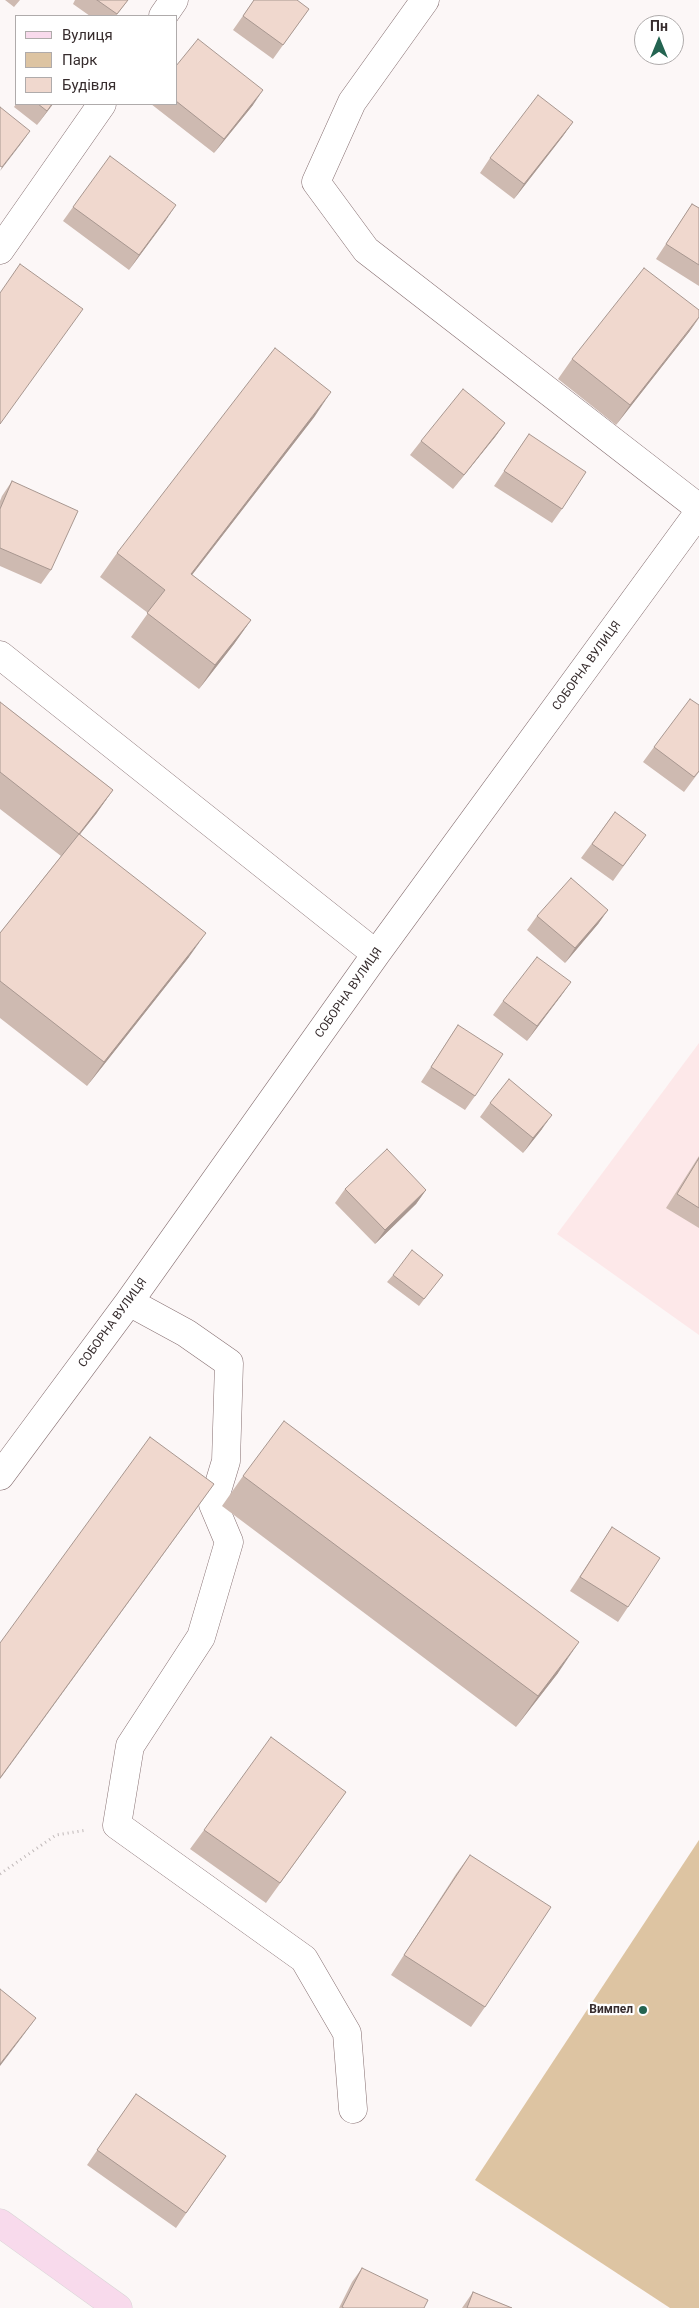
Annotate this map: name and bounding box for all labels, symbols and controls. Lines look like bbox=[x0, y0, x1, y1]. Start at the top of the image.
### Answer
legend bbox=[15, 15, 178, 105]
north arrow bbox=[634, 15, 684, 65]
text: Пн bbox=[650, 18, 668, 34]
text: Вулиця bbox=[62, 26, 113, 44]
text: Парк bbox=[62, 51, 97, 69]
text: Будівля bbox=[62, 76, 116, 94]
street label: СОБОРНА ВУЛИЦЯ bbox=[550, 618, 624, 714]
street label: СОБОРНА ВУЛИЦЯ bbox=[312, 945, 386, 1041]
street label: СОБОРНА ВУЛИЦЯ bbox=[76, 1275, 150, 1371]
place label: Вимпел bbox=[589, 2003, 633, 2017]
marker: Вимпел bbox=[637, 2004, 649, 2016]

